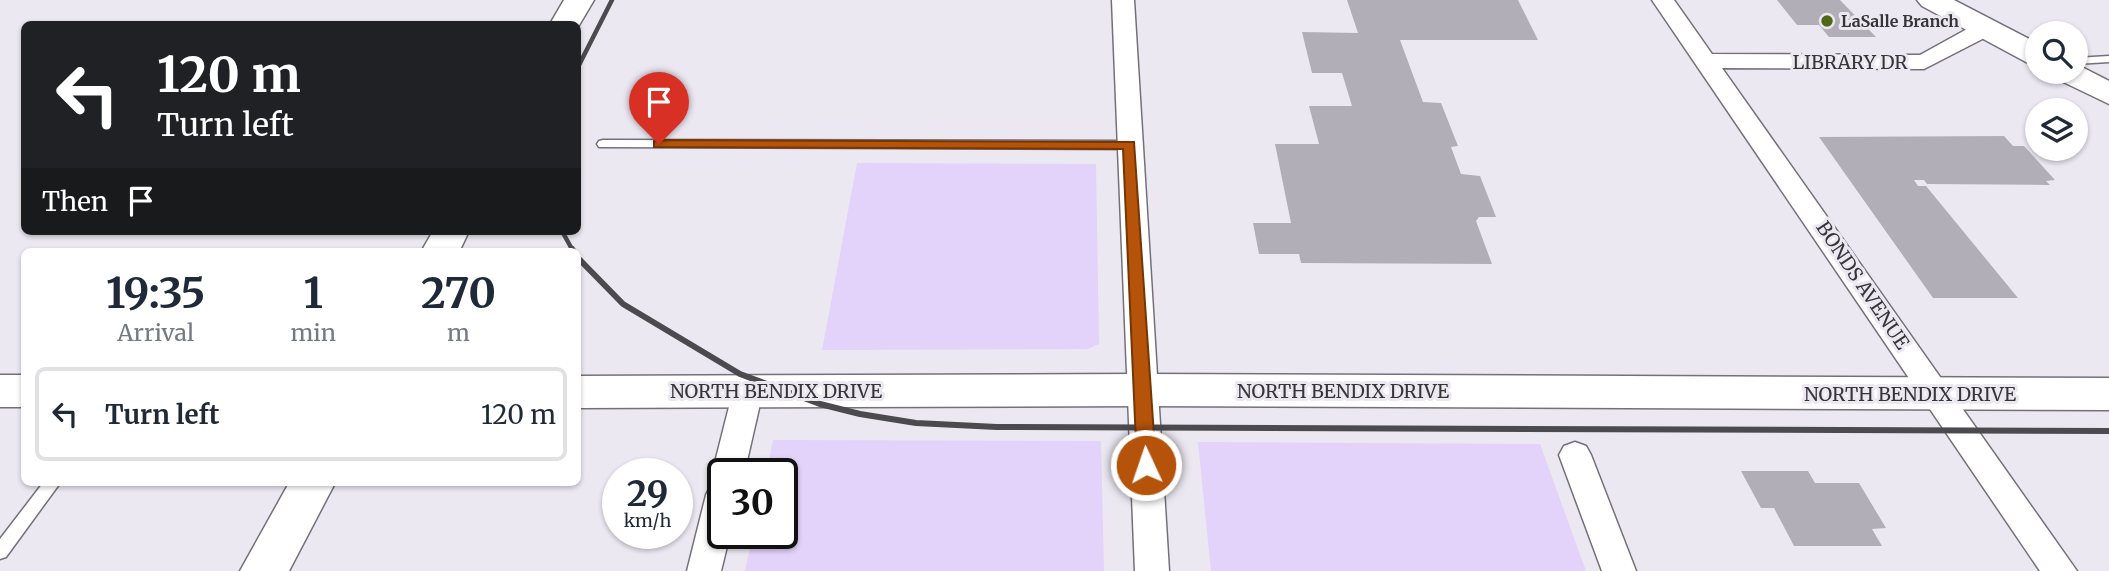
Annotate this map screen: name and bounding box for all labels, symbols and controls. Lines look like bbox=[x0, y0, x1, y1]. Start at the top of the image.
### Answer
place label: LaSalle Branch bbox=[1841, 11, 1959, 31]
marker: LaSalle Branch bbox=[1819, 13, 1835, 29]
map controls bbox=[2025, 21, 2088, 161]
button: search bbox=[2025, 21, 2088, 84]
text: 120 m bbox=[157, 44, 301, 105]
icon: left bbox=[42, 49, 133, 140]
street label: LIBRARY DR bbox=[1792, 50, 1908, 74]
pin bbox=[629, 72, 689, 144]
icon: arrive bbox=[640, 83, 678, 121]
button: layers bbox=[2025, 98, 2088, 161]
text: Turn left bbox=[157, 105, 294, 145]
icon: arrive bbox=[122, 182, 160, 220]
text: Then bbox=[42, 185, 108, 218]
street label: BONDS AVENUE bbox=[1811, 216, 1915, 354]
text: 19:35 bbox=[106, 267, 205, 319]
text: 1 bbox=[303, 267, 323, 319]
text: 270 bbox=[421, 267, 496, 319]
text: Arrival bbox=[117, 318, 194, 347]
text: min bbox=[290, 318, 336, 347]
text: m bbox=[447, 318, 470, 347]
street label: NORTH BENDIX DRIVE bbox=[670, 379, 882, 403]
street label: NORTH BENDIX DRIVE bbox=[1237, 379, 1449, 403]
street label: NORTH BENDIX DRIVE bbox=[1804, 382, 2016, 406]
icon: left bbox=[46, 395, 84, 433]
text: Turn left bbox=[105, 398, 219, 431]
text: 120 m bbox=[481, 398, 556, 431]
position arrow bbox=[1109, 428, 1183, 502]
speed limit sign: 30 bbox=[707, 458, 798, 549]
text: 29 bbox=[627, 472, 668, 516]
text: km/h bbox=[624, 509, 671, 532]

